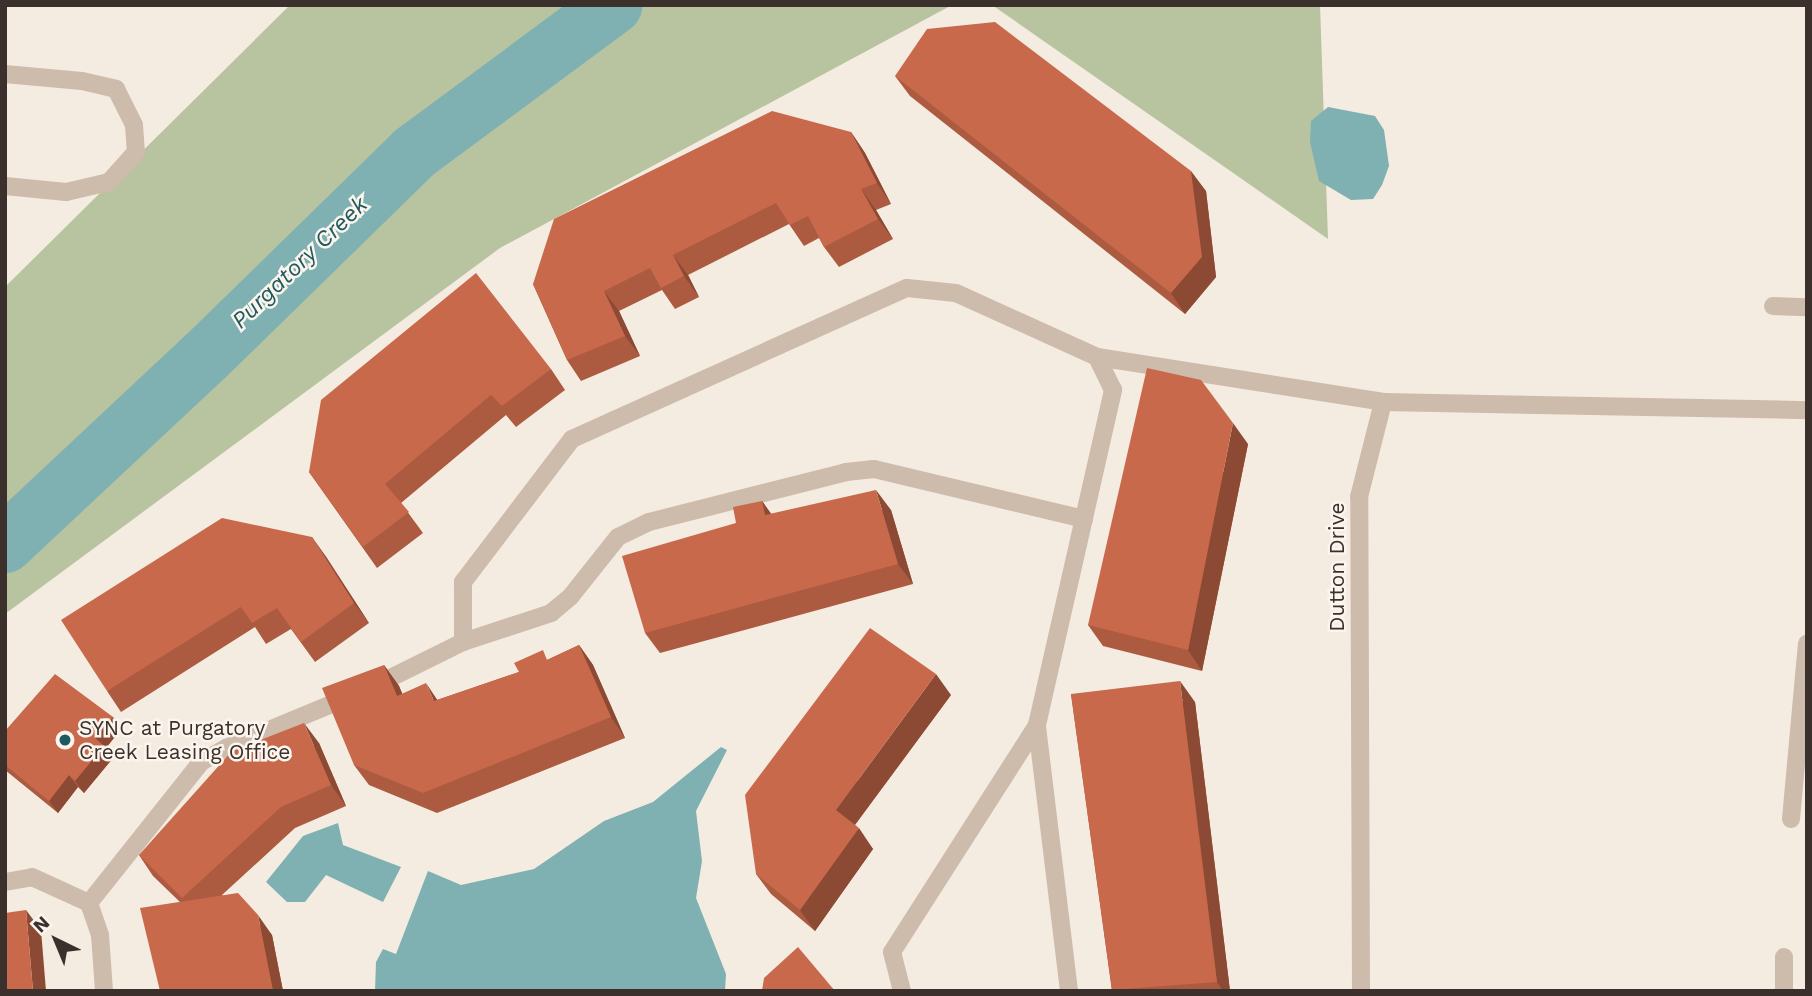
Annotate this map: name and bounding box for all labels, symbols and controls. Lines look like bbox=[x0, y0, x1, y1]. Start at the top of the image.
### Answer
water label: Purgatory Creek bbox=[226, 191, 374, 335]
street label: Dutton Drive bbox=[1324, 502, 1350, 632]
place label: SYNC at Purgatory Creek Leasing Office bbox=[79, 715, 291, 765]
marker: SYNC at Purgatory Creek Leasing Office bbox=[57, 732, 73, 748]
north arrow bbox=[21, 905, 91, 975]
text: N bbox=[28, 911, 54, 937]

